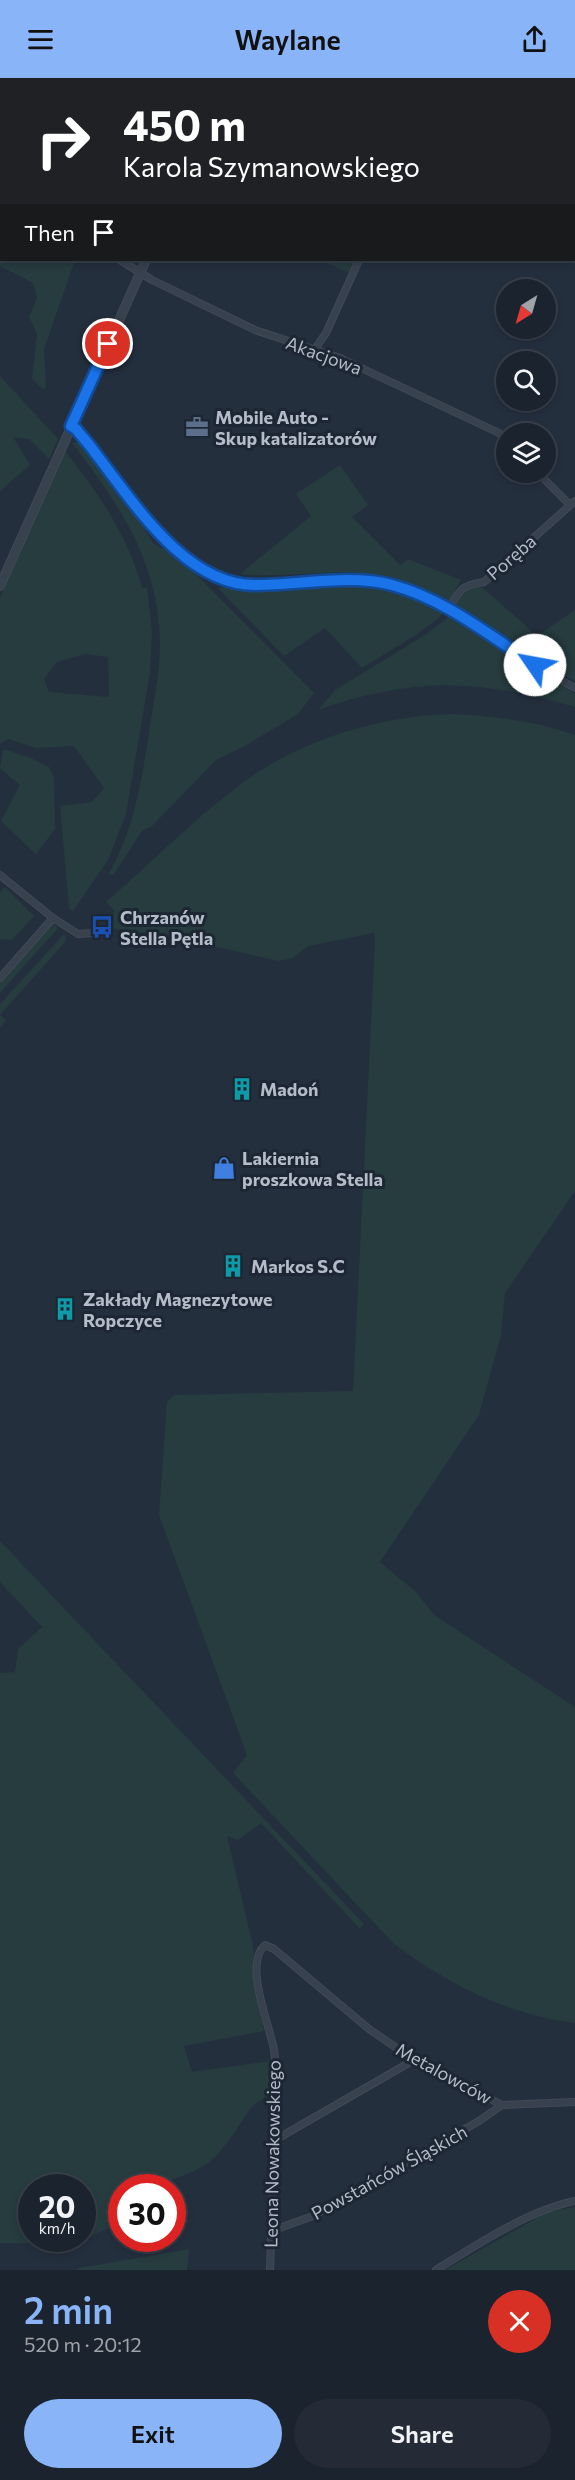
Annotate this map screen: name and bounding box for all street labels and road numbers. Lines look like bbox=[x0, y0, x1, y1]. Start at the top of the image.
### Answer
street label: Akacjowa bbox=[283, 331, 365, 379]
street label: Poręba bbox=[482, 530, 540, 584]
street label: Metalowców bbox=[392, 2038, 496, 2108]
street label: Leona Nowakowskiego bbox=[259, 2060, 285, 2248]
street label: Powstańców Śląskich bbox=[307, 2120, 471, 2224]

